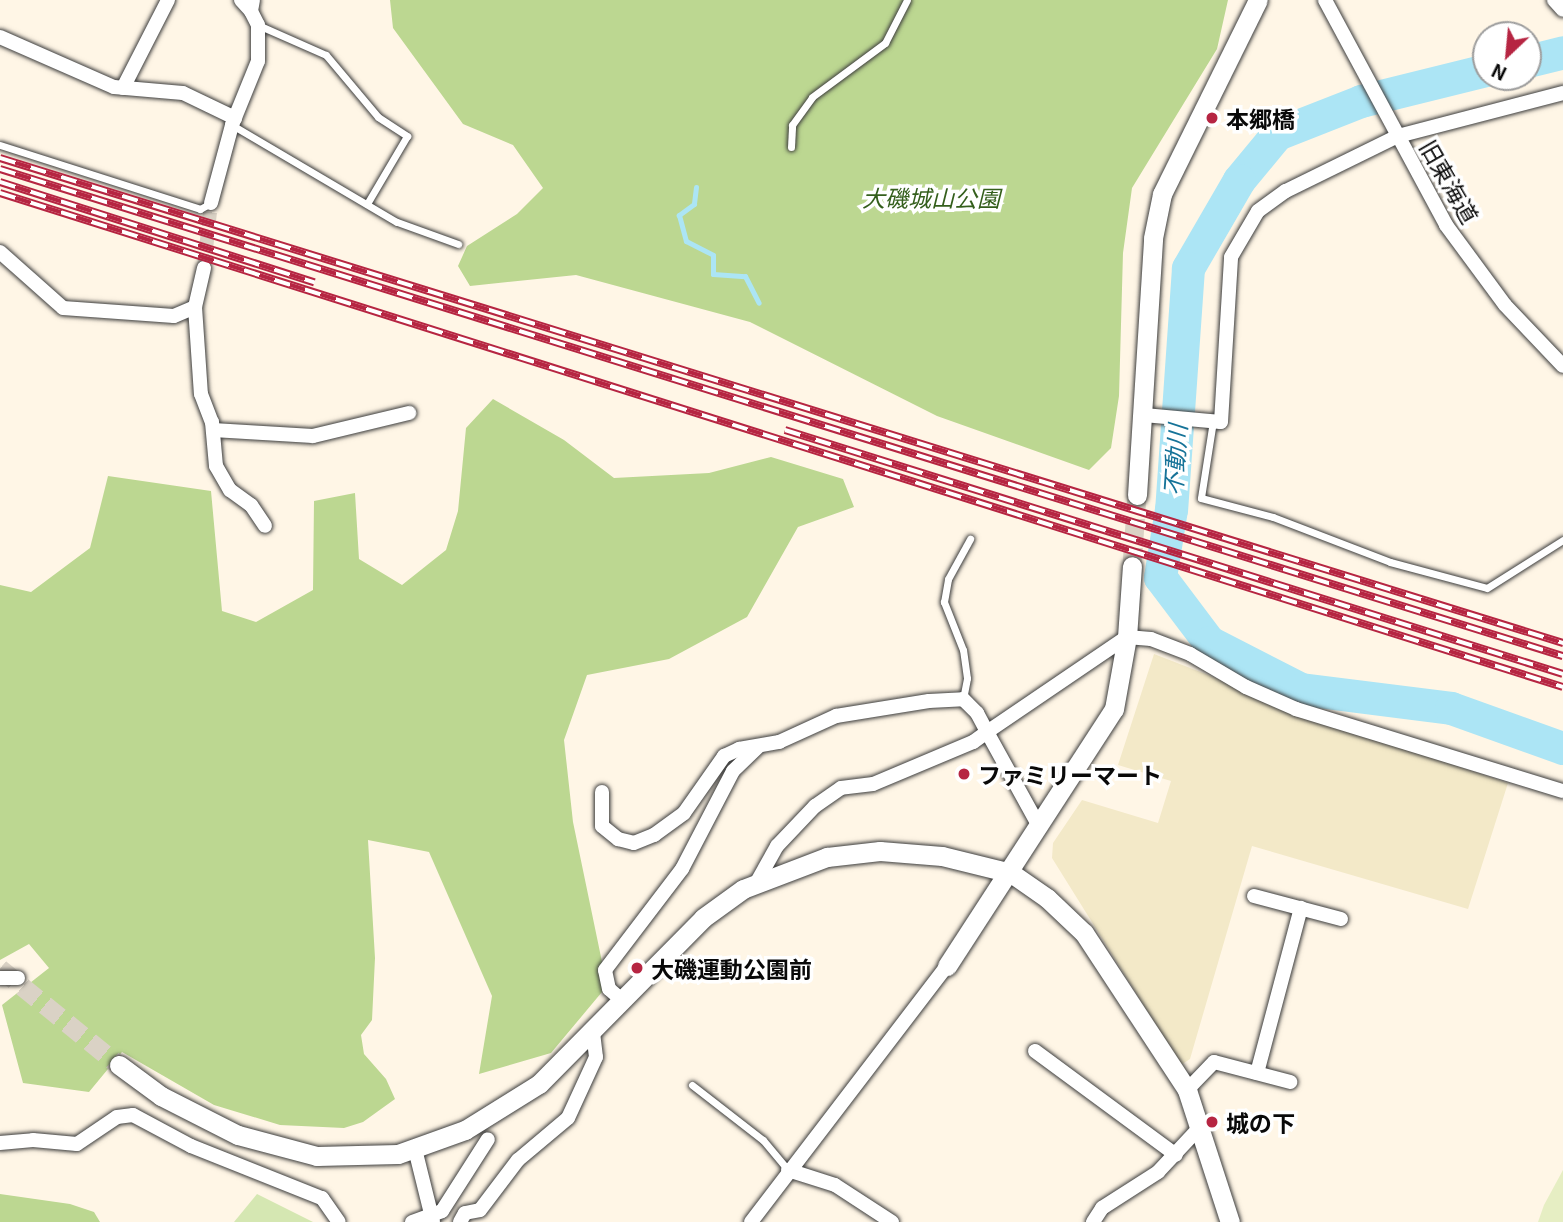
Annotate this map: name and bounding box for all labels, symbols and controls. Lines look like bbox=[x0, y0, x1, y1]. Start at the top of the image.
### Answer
north arrow bbox=[1472, 21, 1542, 91]
text: N bbox=[1486, 58, 1511, 89]
place label: 本郷橋 bbox=[1226, 104, 1295, 132]
marker: 本郷橋 bbox=[1204, 110, 1220, 126]
street label: 旧東海道 bbox=[1415, 134, 1485, 228]
park label: 大磯城山公園 bbox=[862, 183, 1000, 211]
water label: 不動川 bbox=[1157, 423, 1191, 497]
place label: ファミリーマート bbox=[978, 760, 1162, 788]
marker: ファミリーマート bbox=[956, 766, 972, 782]
place label: 大磯運動公園前 bbox=[651, 954, 812, 982]
marker: 大磯運動公園前 bbox=[629, 960, 645, 976]
place label: 城の下 bbox=[1226, 1108, 1295, 1136]
marker: 城の下 bbox=[1204, 1114, 1220, 1130]

